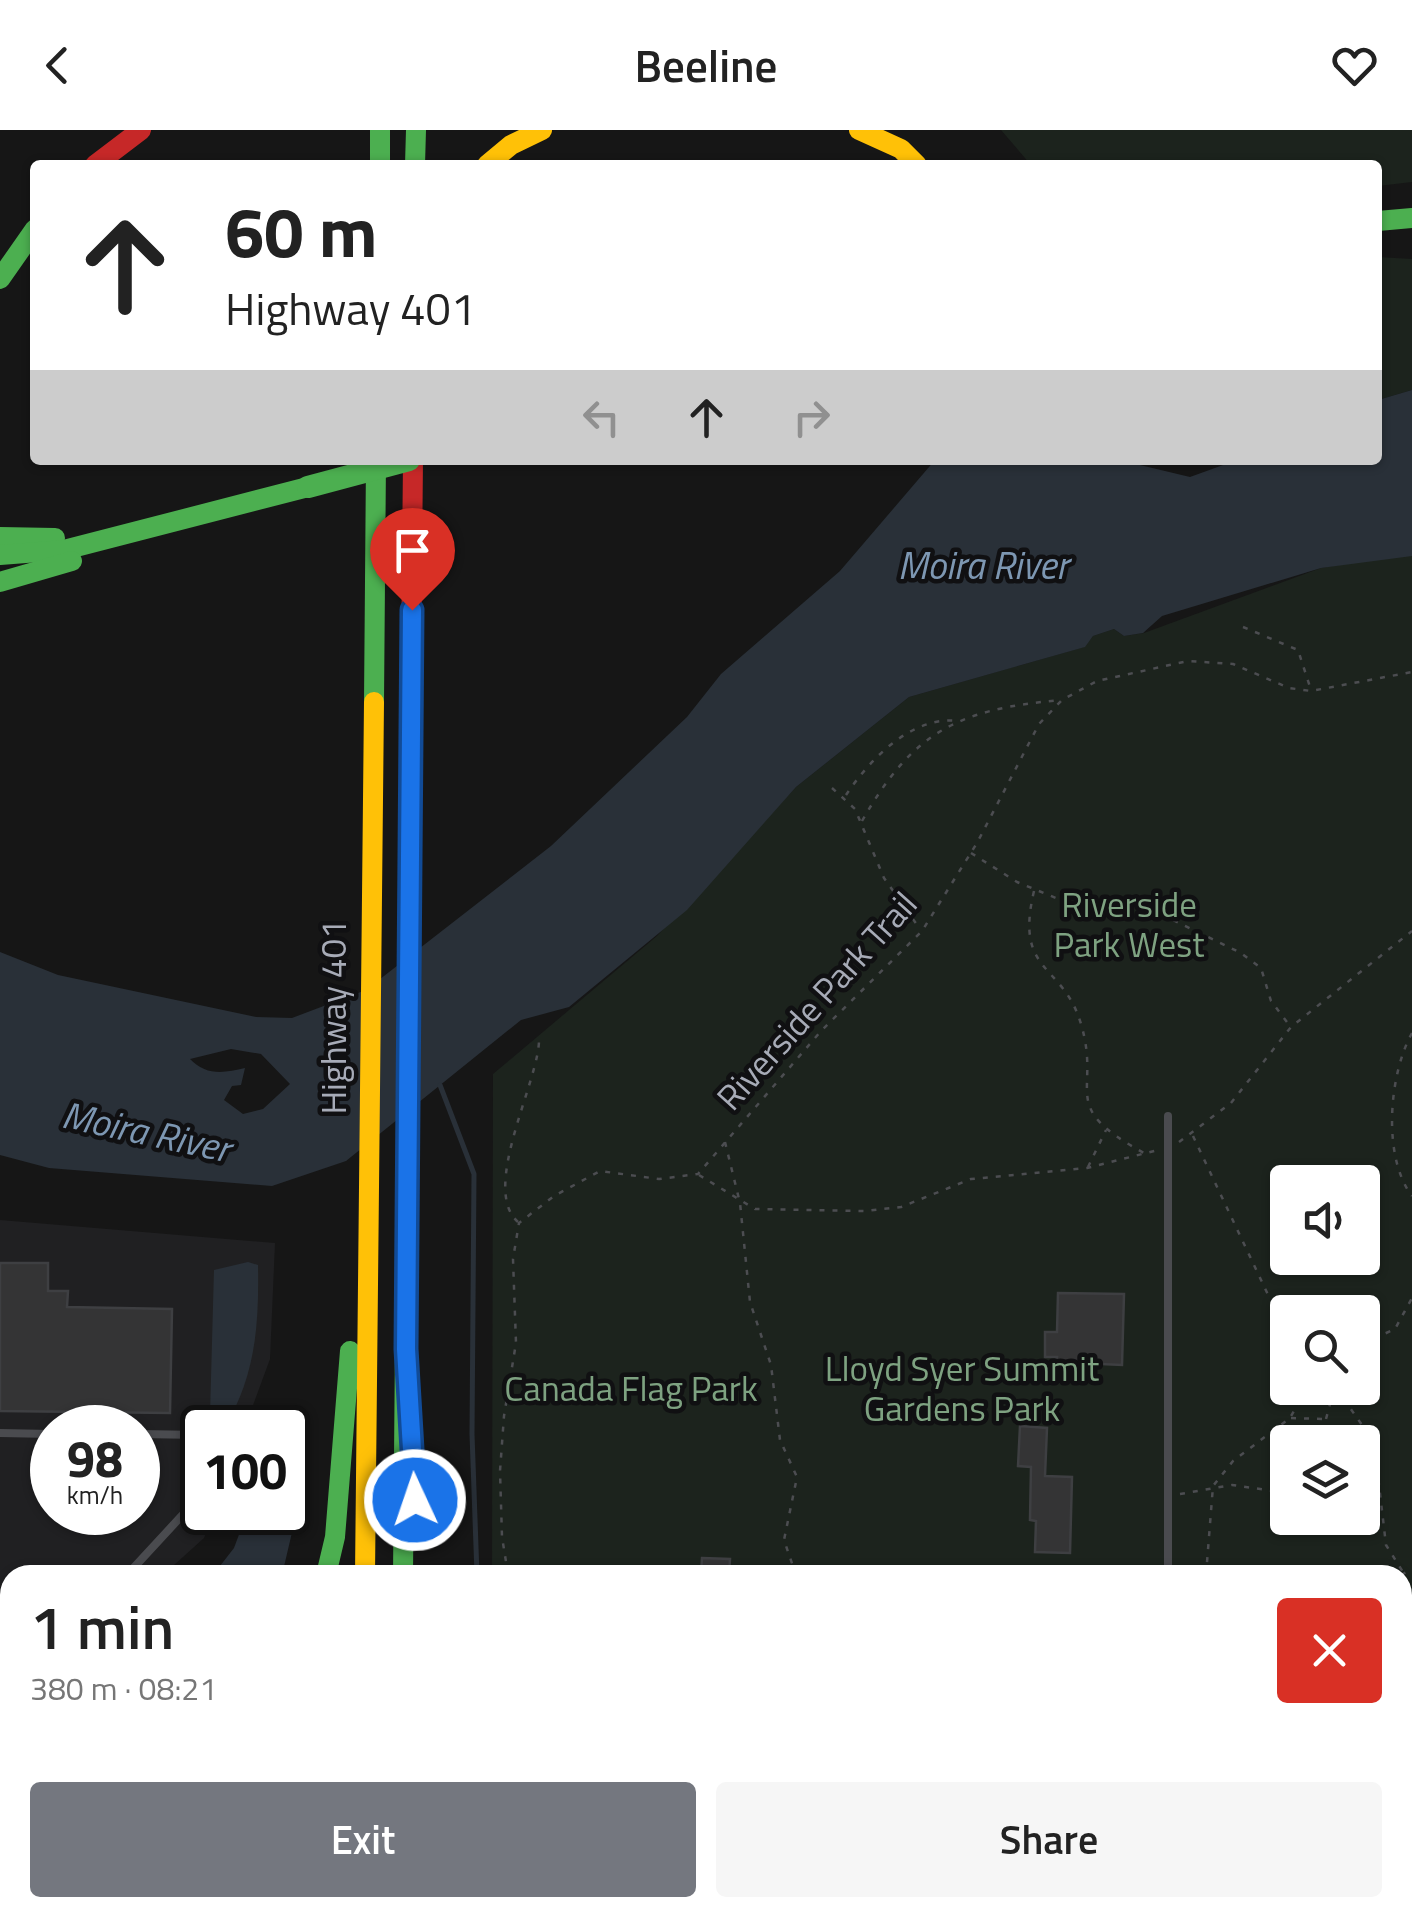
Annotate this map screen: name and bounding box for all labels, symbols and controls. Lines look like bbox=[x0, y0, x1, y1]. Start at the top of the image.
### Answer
text: Beeline bbox=[635, 31, 777, 99]
icon: back bbox=[30, 38, 85, 93]
icon: heart bbox=[1327, 38, 1382, 93]
text: 60 m bbox=[225, 178, 378, 284]
icon: ahead bbox=[60, 200, 190, 330]
text: Highway 401 bbox=[225, 274, 476, 342]
icon: left bbox=[574, 390, 629, 445]
icon: ahead bbox=[679, 390, 734, 445]
icon: right bbox=[784, 390, 839, 445]
pin bbox=[370, 508, 455, 611]
icon: arrive bbox=[385, 523, 440, 578]
water label: Moira River bbox=[898, 536, 1072, 594]
park label: Riverside Park West bbox=[1053, 877, 1205, 971]
street label: Riverside Park Trail bbox=[703, 879, 930, 1122]
street label: Highway 401 bbox=[306, 919, 360, 1115]
water label: Moira River bbox=[57, 1085, 240, 1178]
map controls bbox=[1270, 1165, 1380, 1535]
button: sound bbox=[1270, 1165, 1380, 1275]
button: search bbox=[1270, 1295, 1380, 1405]
park label: Lloyd Syer Summit Gardens Park bbox=[825, 1341, 1099, 1435]
park label: Canada Flag Park bbox=[504, 1361, 758, 1415]
speed limit sign: 100 bbox=[180, 1405, 310, 1535]
text: 98 bbox=[67, 1420, 123, 1496]
button: layers bbox=[1270, 1425, 1380, 1535]
position arrow bbox=[363, 1448, 467, 1552]
text: km/h bbox=[67, 1476, 123, 1514]
text: 1 min bbox=[30, 1581, 174, 1672]
button: close bbox=[1277, 1598, 1382, 1703]
text: 380 m · 08:21 bbox=[30, 1664, 217, 1712]
button: Exit bbox=[30, 1782, 696, 1897]
button: Share bbox=[716, 1782, 1382, 1897]

